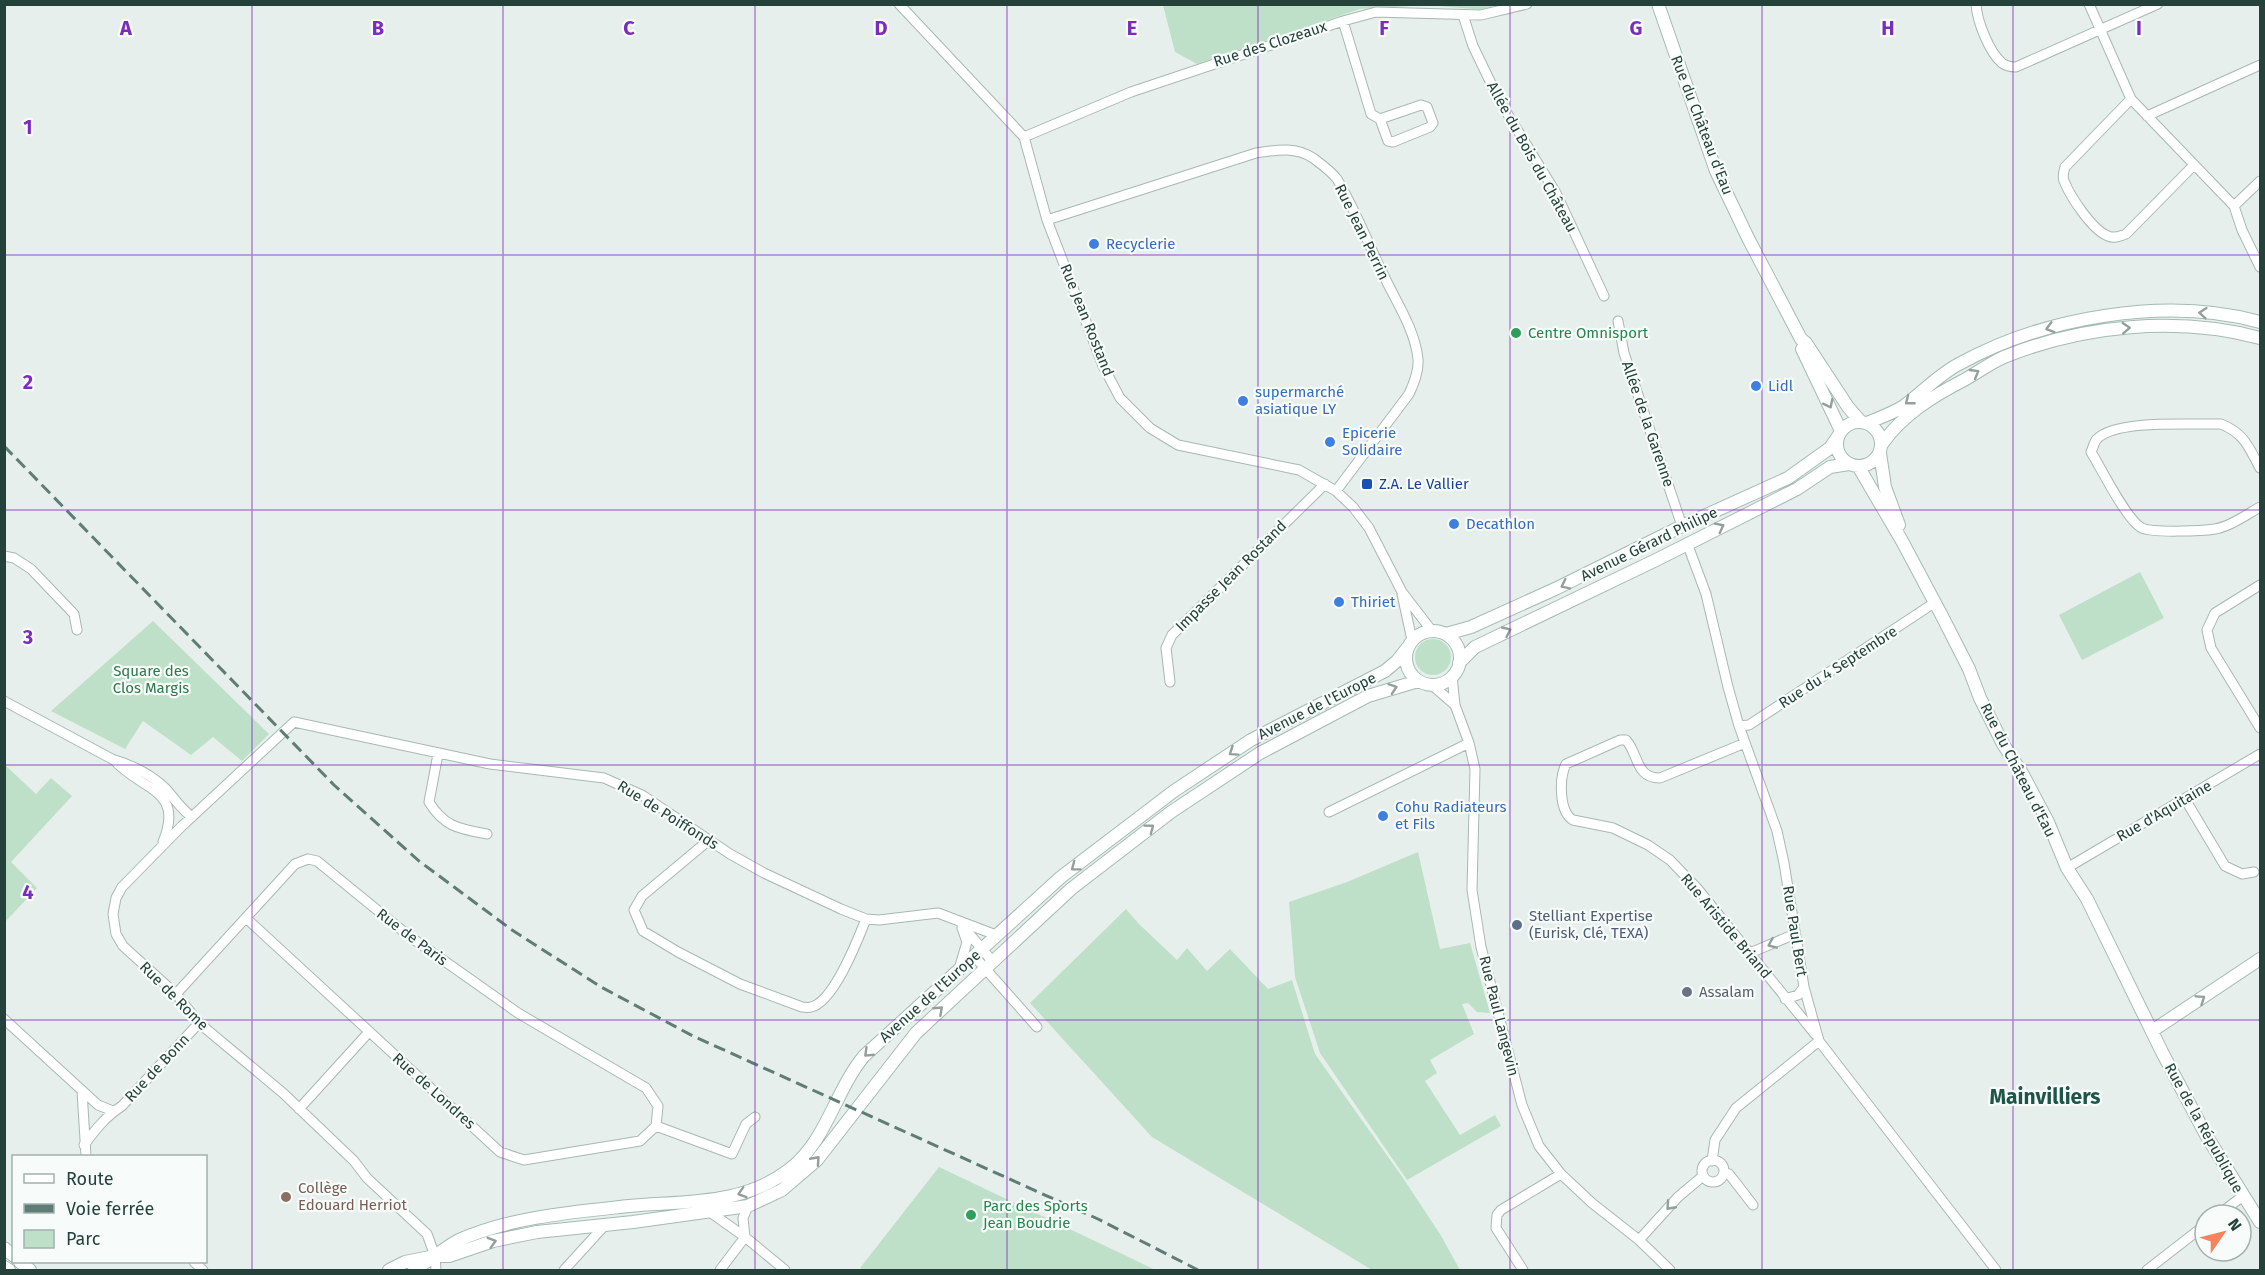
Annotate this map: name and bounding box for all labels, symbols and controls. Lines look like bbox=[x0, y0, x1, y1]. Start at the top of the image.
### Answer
text: A bbox=[119, 16, 133, 40]
text: B bbox=[372, 16, 384, 40]
text: C bbox=[623, 16, 635, 40]
text: D bbox=[874, 16, 888, 40]
text: E bbox=[1127, 16, 1137, 40]
text: F bbox=[1379, 16, 1389, 40]
text: G bbox=[1630, 16, 1642, 40]
text: H bbox=[1881, 16, 1895, 40]
text: I bbox=[2136, 16, 2142, 40]
street label: Rue des Clozeaux bbox=[1211, 17, 1330, 71]
street label: Rue du Château d'Eau bbox=[1667, 53, 1737, 197]
street label: Allée du Bois du Château bbox=[1483, 79, 1581, 235]
text: 1 bbox=[23, 115, 33, 139]
street label: Rue Jean Perrin bbox=[1331, 181, 1393, 283]
place label: Recyclerie bbox=[1106, 235, 1175, 253]
marker: Recyclerie bbox=[1087, 237, 1101, 251]
street label: Rue Jean Rostand bbox=[1056, 261, 1118, 379]
one-way arrow bbox=[2198, 307, 2207, 320]
one-way arrow bbox=[2045, 321, 2056, 333]
one-way arrow bbox=[2121, 322, 2130, 335]
place label: Centre Omnisport bbox=[1528, 324, 1649, 342]
marker: Centre Omnisport bbox=[1509, 326, 1523, 340]
street label: Allée de la Garenne bbox=[1618, 359, 1678, 489]
one-way arrow bbox=[1969, 369, 1979, 381]
text: 2 bbox=[23, 370, 33, 394]
place label: Lidl bbox=[1768, 377, 1794, 395]
marker: Lidl bbox=[1749, 379, 1763, 393]
place label: supermarché asiatique LY bbox=[1255, 383, 1344, 418]
marker: supermarché asiatique LY bbox=[1236, 394, 1250, 408]
one-way arrow bbox=[1905, 394, 1916, 405]
one-way arrow bbox=[1822, 397, 1834, 408]
place label: Epicerie Solidaire bbox=[1342, 424, 1402, 459]
marker: Epicerie Solidaire bbox=[1323, 435, 1337, 449]
place label: Z.A. Le Vallier bbox=[1379, 475, 1469, 493]
marker: Z.A. Le Vallier bbox=[1360, 477, 1374, 491]
street label: Avenue Gérard Philipe bbox=[1578, 503, 1720, 585]
place label: Decathlon bbox=[1466, 515, 1535, 533]
street label: Impasse Jean Rostand bbox=[1172, 517, 1290, 635]
marker: Decathlon bbox=[1447, 517, 1461, 531]
one-way arrow bbox=[1713, 523, 1724, 534]
one-way arrow bbox=[1560, 577, 1571, 589]
place label: Thiriet bbox=[1351, 593, 1396, 611]
marker: Thiriet bbox=[1332, 595, 1346, 609]
street label: Rue du 4 Septembre bbox=[1775, 622, 1901, 712]
text: 3 bbox=[22, 625, 33, 649]
one-way arrow bbox=[1500, 626, 1511, 638]
park label: Square des Clos Margis bbox=[113, 662, 189, 697]
street label: Avenue de l'Europe bbox=[1255, 668, 1379, 744]
one-way arrow bbox=[1387, 683, 1398, 695]
street label: Rue du Château d'Eau bbox=[1976, 700, 2060, 840]
one-way arrow bbox=[1229, 745, 1240, 756]
street label: Rue d'Aquitaine bbox=[2113, 776, 2215, 846]
street label: Rue de Poiffonds bbox=[614, 777, 722, 853]
place label: Cohu Radiateurs et Fils bbox=[1395, 798, 1506, 833]
marker: Cohu Radiateurs et Fils bbox=[1376, 809, 1390, 823]
one-way arrow bbox=[1144, 824, 1155, 835]
one-way arrow bbox=[1071, 859, 1082, 870]
street label: Rue Aristide Briand bbox=[1677, 870, 1775, 982]
text: 4 bbox=[22, 880, 34, 904]
street label: Rue Paul Bert bbox=[1779, 884, 1811, 978]
street label: Rue de Paris bbox=[373, 904, 451, 970]
place label: Stelliant Expertise (Eurisk, Clé, TEXA) bbox=[1529, 907, 1653, 942]
marker: Stelliant Expertise (Eurisk, Clé, TEXA) bbox=[1510, 918, 1524, 932]
one-way arrow bbox=[1768, 937, 1779, 949]
street label: Avenue de l'Europe bbox=[876, 946, 984, 1046]
street label: Rue Paul Langevin bbox=[1475, 954, 1523, 1078]
street label: Rue de Rome bbox=[136, 958, 212, 1034]
place label: Assalam bbox=[1699, 983, 1755, 1001]
marker: Assalam bbox=[1680, 985, 1694, 999]
one-way arrow bbox=[2195, 995, 2205, 1007]
one-way arrow bbox=[933, 1006, 943, 1017]
street label: Rue de Bonn bbox=[121, 1030, 193, 1106]
one-way arrow bbox=[865, 1046, 875, 1057]
street label: Rue de Londres bbox=[389, 1049, 479, 1133]
street label: Rue de la République bbox=[2161, 1060, 2247, 1196]
district label: Mainvilliers bbox=[1990, 1084, 2100, 1110]
legend bbox=[12, 1155, 207, 1263]
one-way arrow bbox=[809, 1157, 820, 1167]
text: Route bbox=[66, 1168, 114, 1190]
place label: Collège Edouard Herriot bbox=[298, 1179, 408, 1214]
one-way arrow bbox=[737, 1186, 748, 1199]
marker: Collège Edouard Herriot bbox=[279, 1190, 293, 1204]
place label: Parc des Sports Jean Boudrie bbox=[983, 1197, 1088, 1232]
text: Voie ferrée bbox=[66, 1198, 154, 1220]
one-way arrow bbox=[1666, 1199, 1677, 1210]
north arrow bbox=[2193, 1203, 2253, 1263]
marker: Parc des Sports Jean Boudrie bbox=[964, 1208, 978, 1222]
text: N bbox=[2224, 1215, 2246, 1234]
text: Parc bbox=[66, 1228, 101, 1250]
one-way arrow bbox=[486, 1237, 496, 1249]

